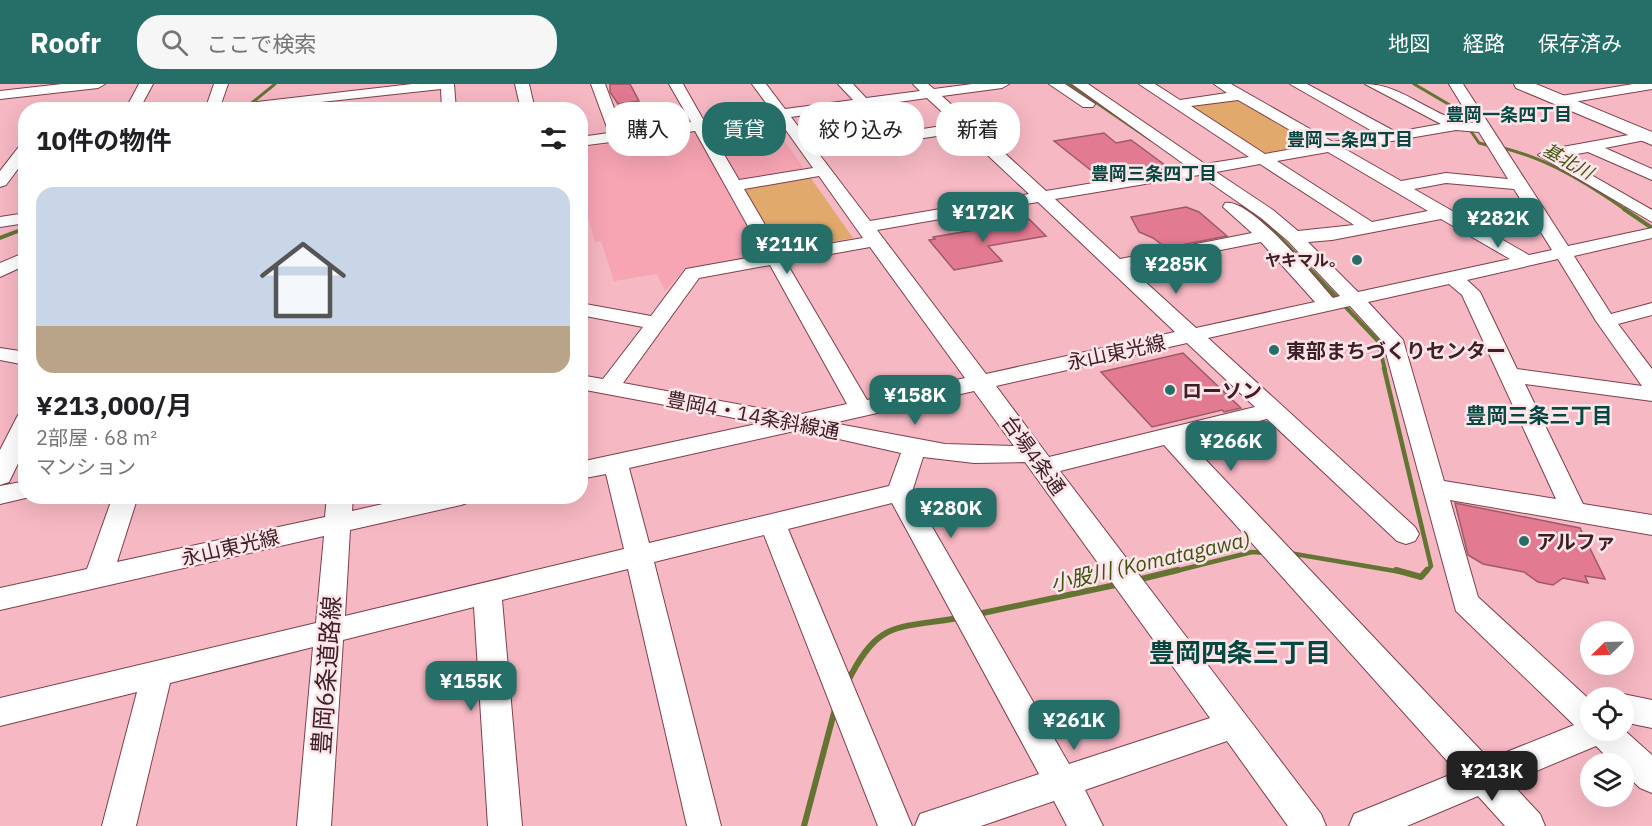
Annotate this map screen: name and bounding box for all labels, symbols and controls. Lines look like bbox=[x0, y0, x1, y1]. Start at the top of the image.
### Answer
search box bbox=[137, 15, 557, 69]
text: Roofr bbox=[30, 24, 101, 61]
icon: search bbox=[158, 26, 191, 59]
text: ここで検索 bbox=[206, 29, 316, 58]
text: 地図 bbox=[1388, 29, 1430, 57]
text: 経路 bbox=[1463, 29, 1505, 57]
text: 保存済み bbox=[1538, 29, 1622, 57]
chip: 購入 bbox=[606, 102, 690, 156]
chip: 賃貸 bbox=[702, 102, 786, 156]
chip: 絞り込み bbox=[798, 102, 924, 156]
chip: 新着 bbox=[936, 102, 1020, 156]
district label: 豊岡一条四丁目 bbox=[1446, 103, 1572, 126]
icon: filters bbox=[537, 122, 570, 155]
text: 10件の物件 bbox=[36, 123, 171, 157]
district label: 豊岡二条四丁目 bbox=[1287, 128, 1413, 151]
water label: 基北川 bbox=[1539, 138, 1599, 185]
district label: 豊岡三条四丁目 bbox=[1091, 162, 1217, 185]
pin: ¥172K bbox=[941, 192, 1025, 243]
text: ¥172K bbox=[952, 198, 1014, 225]
pin: ¥282K bbox=[1456, 198, 1540, 249]
text: ¥282K bbox=[1467, 204, 1529, 231]
pin: ¥211K bbox=[745, 224, 829, 275]
icon: home bbox=[249, 226, 357, 334]
text: ¥211K bbox=[756, 230, 818, 257]
pin: ¥285K bbox=[1134, 244, 1218, 295]
text: ¥285K bbox=[1145, 250, 1207, 277]
place label: ヤキマル。 bbox=[1265, 250, 1345, 270]
marker: ヤキマル。 bbox=[1350, 253, 1364, 267]
street label: 永山東光線 bbox=[1064, 328, 1168, 376]
place label: 東部まちづくりセンター bbox=[1286, 337, 1506, 364]
marker: 東部まちづくりセンター bbox=[1267, 343, 1281, 357]
pin: ¥158K bbox=[873, 375, 957, 426]
place label: ローソン bbox=[1182, 377, 1262, 404]
text: ¥158K bbox=[884, 381, 946, 408]
marker: ローソン bbox=[1163, 383, 1177, 397]
street label: 豊岡4・14条斜線通 bbox=[664, 385, 842, 445]
text: ¥213,000/月 bbox=[36, 388, 193, 422]
district label: 豊岡三条三丁目 bbox=[1466, 401, 1613, 429]
street label: 台場4条通 bbox=[996, 410, 1072, 500]
pin: ¥266K bbox=[1189, 421, 1273, 472]
text: 2部屋 · 68 m² bbox=[36, 424, 157, 451]
text: ¥266K bbox=[1200, 427, 1262, 454]
text: マンション bbox=[36, 453, 136, 480]
pin: ¥280K bbox=[909, 488, 993, 539]
text: ¥280K bbox=[920, 494, 982, 521]
street label: 永山東光線 bbox=[178, 523, 282, 571]
water label: 小股川 (Komatagawa) bbox=[1047, 524, 1253, 598]
place label: アルファ bbox=[1536, 528, 1616, 555]
marker: アルファ bbox=[1517, 534, 1531, 548]
street label: 豊岡6条道路線 bbox=[305, 595, 347, 755]
north arrow bbox=[1580, 621, 1634, 675]
map controls bbox=[1580, 621, 1634, 807]
district label: 豊岡四条三丁目 bbox=[1149, 635, 1331, 669]
pin: ¥155K bbox=[429, 661, 513, 712]
text: ¥155K bbox=[440, 667, 502, 694]
button: locate bbox=[1580, 687, 1634, 741]
pin: ¥261K bbox=[1032, 700, 1116, 751]
text: ¥261K bbox=[1043, 706, 1105, 733]
pin: ¥213K bbox=[1450, 751, 1534, 802]
button: layers bbox=[1580, 753, 1634, 807]
text: ¥213K bbox=[1461, 757, 1523, 784]

